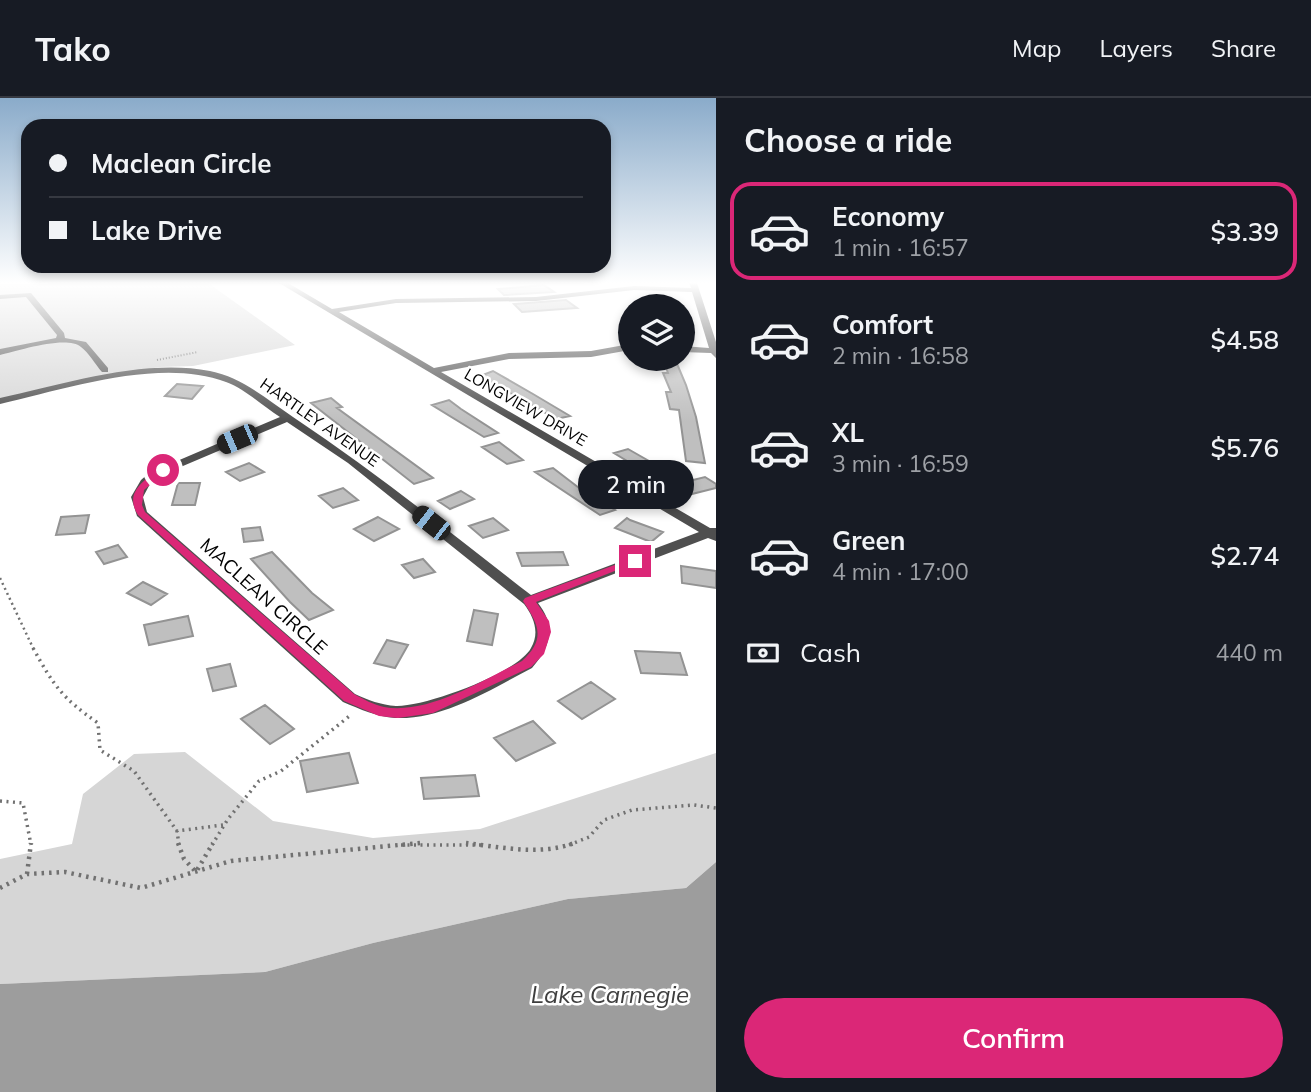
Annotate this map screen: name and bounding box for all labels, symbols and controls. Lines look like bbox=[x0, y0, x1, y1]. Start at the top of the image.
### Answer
text: Tako bbox=[35, 28, 111, 69]
text: Map bbox=[1012, 33, 1061, 63]
text: Layers bbox=[1099, 33, 1173, 63]
text: Share bbox=[1211, 33, 1276, 63]
text: Choose a ride bbox=[744, 120, 952, 160]
text: Maclean Circle bbox=[91, 147, 272, 180]
icon: car bbox=[748, 200, 811, 263]
text: Economy bbox=[832, 200, 944, 233]
text: Lake Drive bbox=[91, 214, 222, 247]
text: $3.39 bbox=[1210, 215, 1279, 248]
text: 1 min · 16:57 bbox=[832, 233, 969, 262]
map controls bbox=[618, 294, 695, 371]
button: layers bbox=[618, 294, 695, 371]
icon: car bbox=[748, 308, 811, 371]
text: Comfort bbox=[832, 308, 933, 341]
text: $4.58 bbox=[1210, 323, 1279, 356]
text: 2 min · 16:58 bbox=[832, 341, 969, 370]
street label: LONGVIEW DRIVE bbox=[461, 364, 591, 450]
street label: HARTLEY AVENUE bbox=[257, 373, 383, 471]
icon: car bbox=[748, 416, 811, 479]
text: XL bbox=[832, 416, 864, 449]
car bbox=[214, 421, 261, 457]
text: $5.76 bbox=[1210, 431, 1279, 464]
text: 3 min · 16:59 bbox=[832, 449, 969, 478]
route start bbox=[147, 454, 179, 486]
callout: 2 min bbox=[577, 460, 693, 508]
text: 2 min bbox=[606, 470, 666, 499]
car bbox=[408, 502, 455, 544]
icon: car bbox=[748, 524, 811, 587]
text: Green bbox=[832, 524, 905, 557]
street label: MACLEAN CIRCLE bbox=[195, 533, 333, 659]
text: $2.74 bbox=[1210, 539, 1279, 572]
route end bbox=[619, 545, 651, 577]
text: 4 min · 17:00 bbox=[832, 557, 969, 586]
icon: cash bbox=[744, 634, 782, 672]
text: Cash bbox=[800, 636, 861, 669]
text: 440 m bbox=[1215, 638, 1283, 667]
water label: Lake Carnegie bbox=[531, 979, 689, 1009]
button: Confirm bbox=[744, 998, 1283, 1078]

